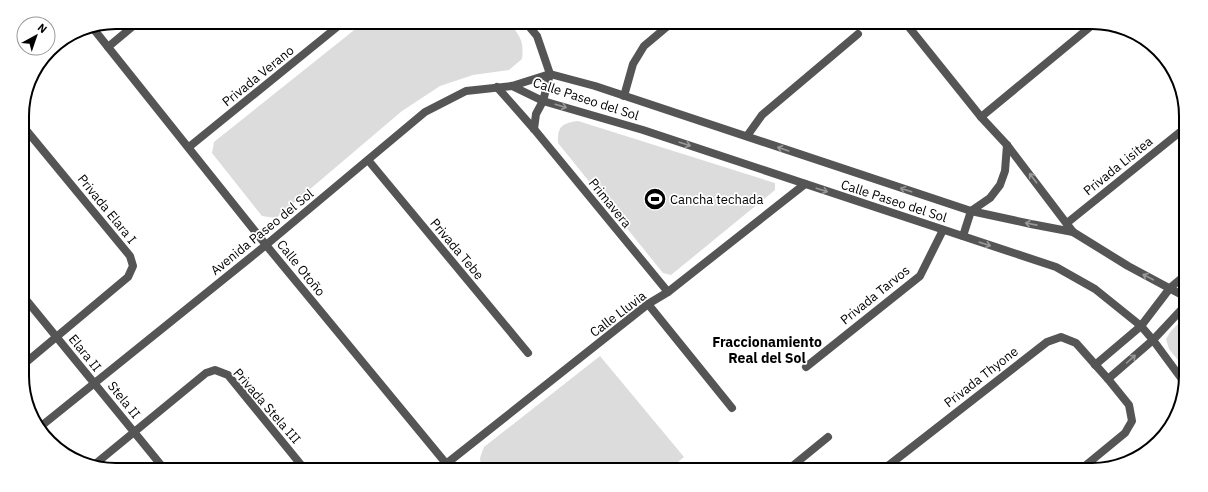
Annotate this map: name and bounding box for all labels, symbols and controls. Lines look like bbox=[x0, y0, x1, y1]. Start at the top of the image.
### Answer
north arrow bbox=[16, 16, 56, 56]
text: N bbox=[35, 20, 50, 36]
street label: Privada Verano bbox=[219, 42, 297, 110]
street label: Calle Paseo del Sol bbox=[531, 74, 642, 124]
one-way arrow bbox=[554, 103, 567, 110]
street label: Privada Lisitea bbox=[1080, 133, 1156, 199]
one-way arrow bbox=[679, 141, 691, 149]
one-way arrow bbox=[777, 144, 789, 152]
street label: Privada Elara I bbox=[74, 171, 140, 247]
one-way arrow bbox=[1028, 173, 1037, 184]
street label: Primavera bbox=[585, 175, 635, 231]
street label: Calle Paseo del Sol bbox=[839, 176, 950, 226]
street label: Avenida Paseo del Sol bbox=[207, 185, 317, 279]
sports icon: Cancha techada bbox=[642, 186, 668, 212]
one-way arrow bbox=[900, 186, 913, 193]
one-way arrow bbox=[815, 187, 828, 194]
place label: Cancha techada bbox=[670, 191, 763, 208]
street label: Privada Tebe bbox=[426, 215, 488, 283]
one-way arrow bbox=[1025, 220, 1038, 228]
street label: Calle Otoño bbox=[273, 236, 329, 300]
one-way arrow bbox=[979, 241, 992, 248]
street label: Privada Tarvos bbox=[837, 262, 913, 328]
one-way arrow bbox=[1142, 273, 1154, 280]
street label: Calle Lluvia bbox=[586, 287, 650, 341]
street label: Elara II bbox=[65, 331, 105, 375]
district label: Fraccionamiento Real del Sol bbox=[712, 333, 822, 367]
street label: Privada Thyone bbox=[941, 343, 1021, 411]
one-way arrow bbox=[1125, 355, 1136, 364]
street label: Privada Stela III bbox=[229, 365, 305, 447]
street label: Stela II bbox=[104, 378, 144, 422]

